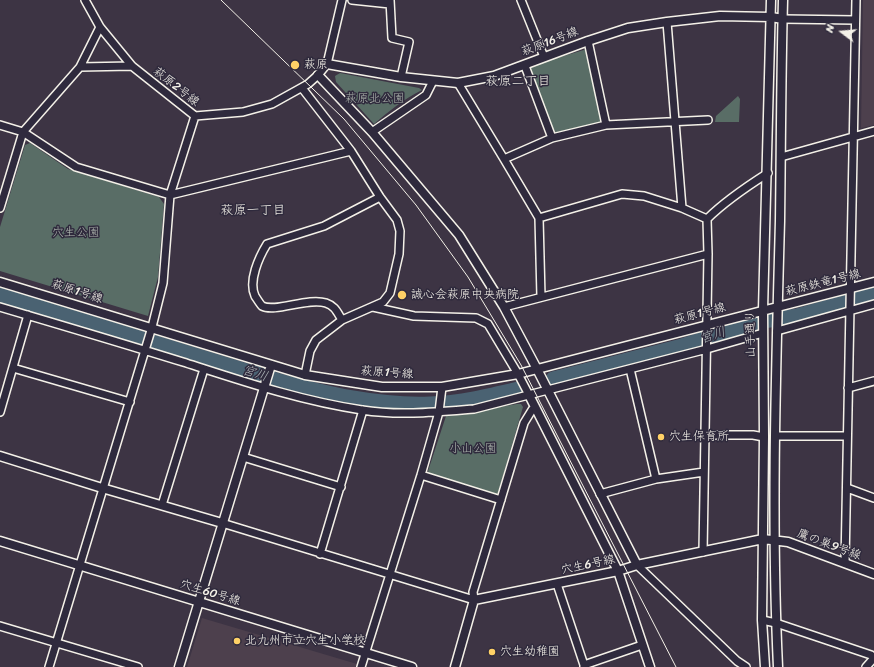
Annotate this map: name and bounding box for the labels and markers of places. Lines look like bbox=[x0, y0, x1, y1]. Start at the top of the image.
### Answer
place label: 萩原 bbox=[304, 58, 328, 72]
marker: 萩原 bbox=[289, 59, 301, 71]
place label: 誠心会萩原中央病院 bbox=[411, 288, 519, 302]
marker: 誠心会萩原中央病院 bbox=[396, 289, 408, 301]
place label: 穴生保育所 bbox=[669, 430, 729, 444]
marker: 穴生保育所 bbox=[656, 432, 666, 442]
place label: 北九州市立穴生小学校 bbox=[245, 634, 365, 648]
marker: 北九州市立穴生小学校 bbox=[232, 636, 242, 646]
place label: 穴生幼稚園 bbox=[500, 645, 560, 659]
marker: 穴生幼稚園 bbox=[487, 647, 497, 657]

